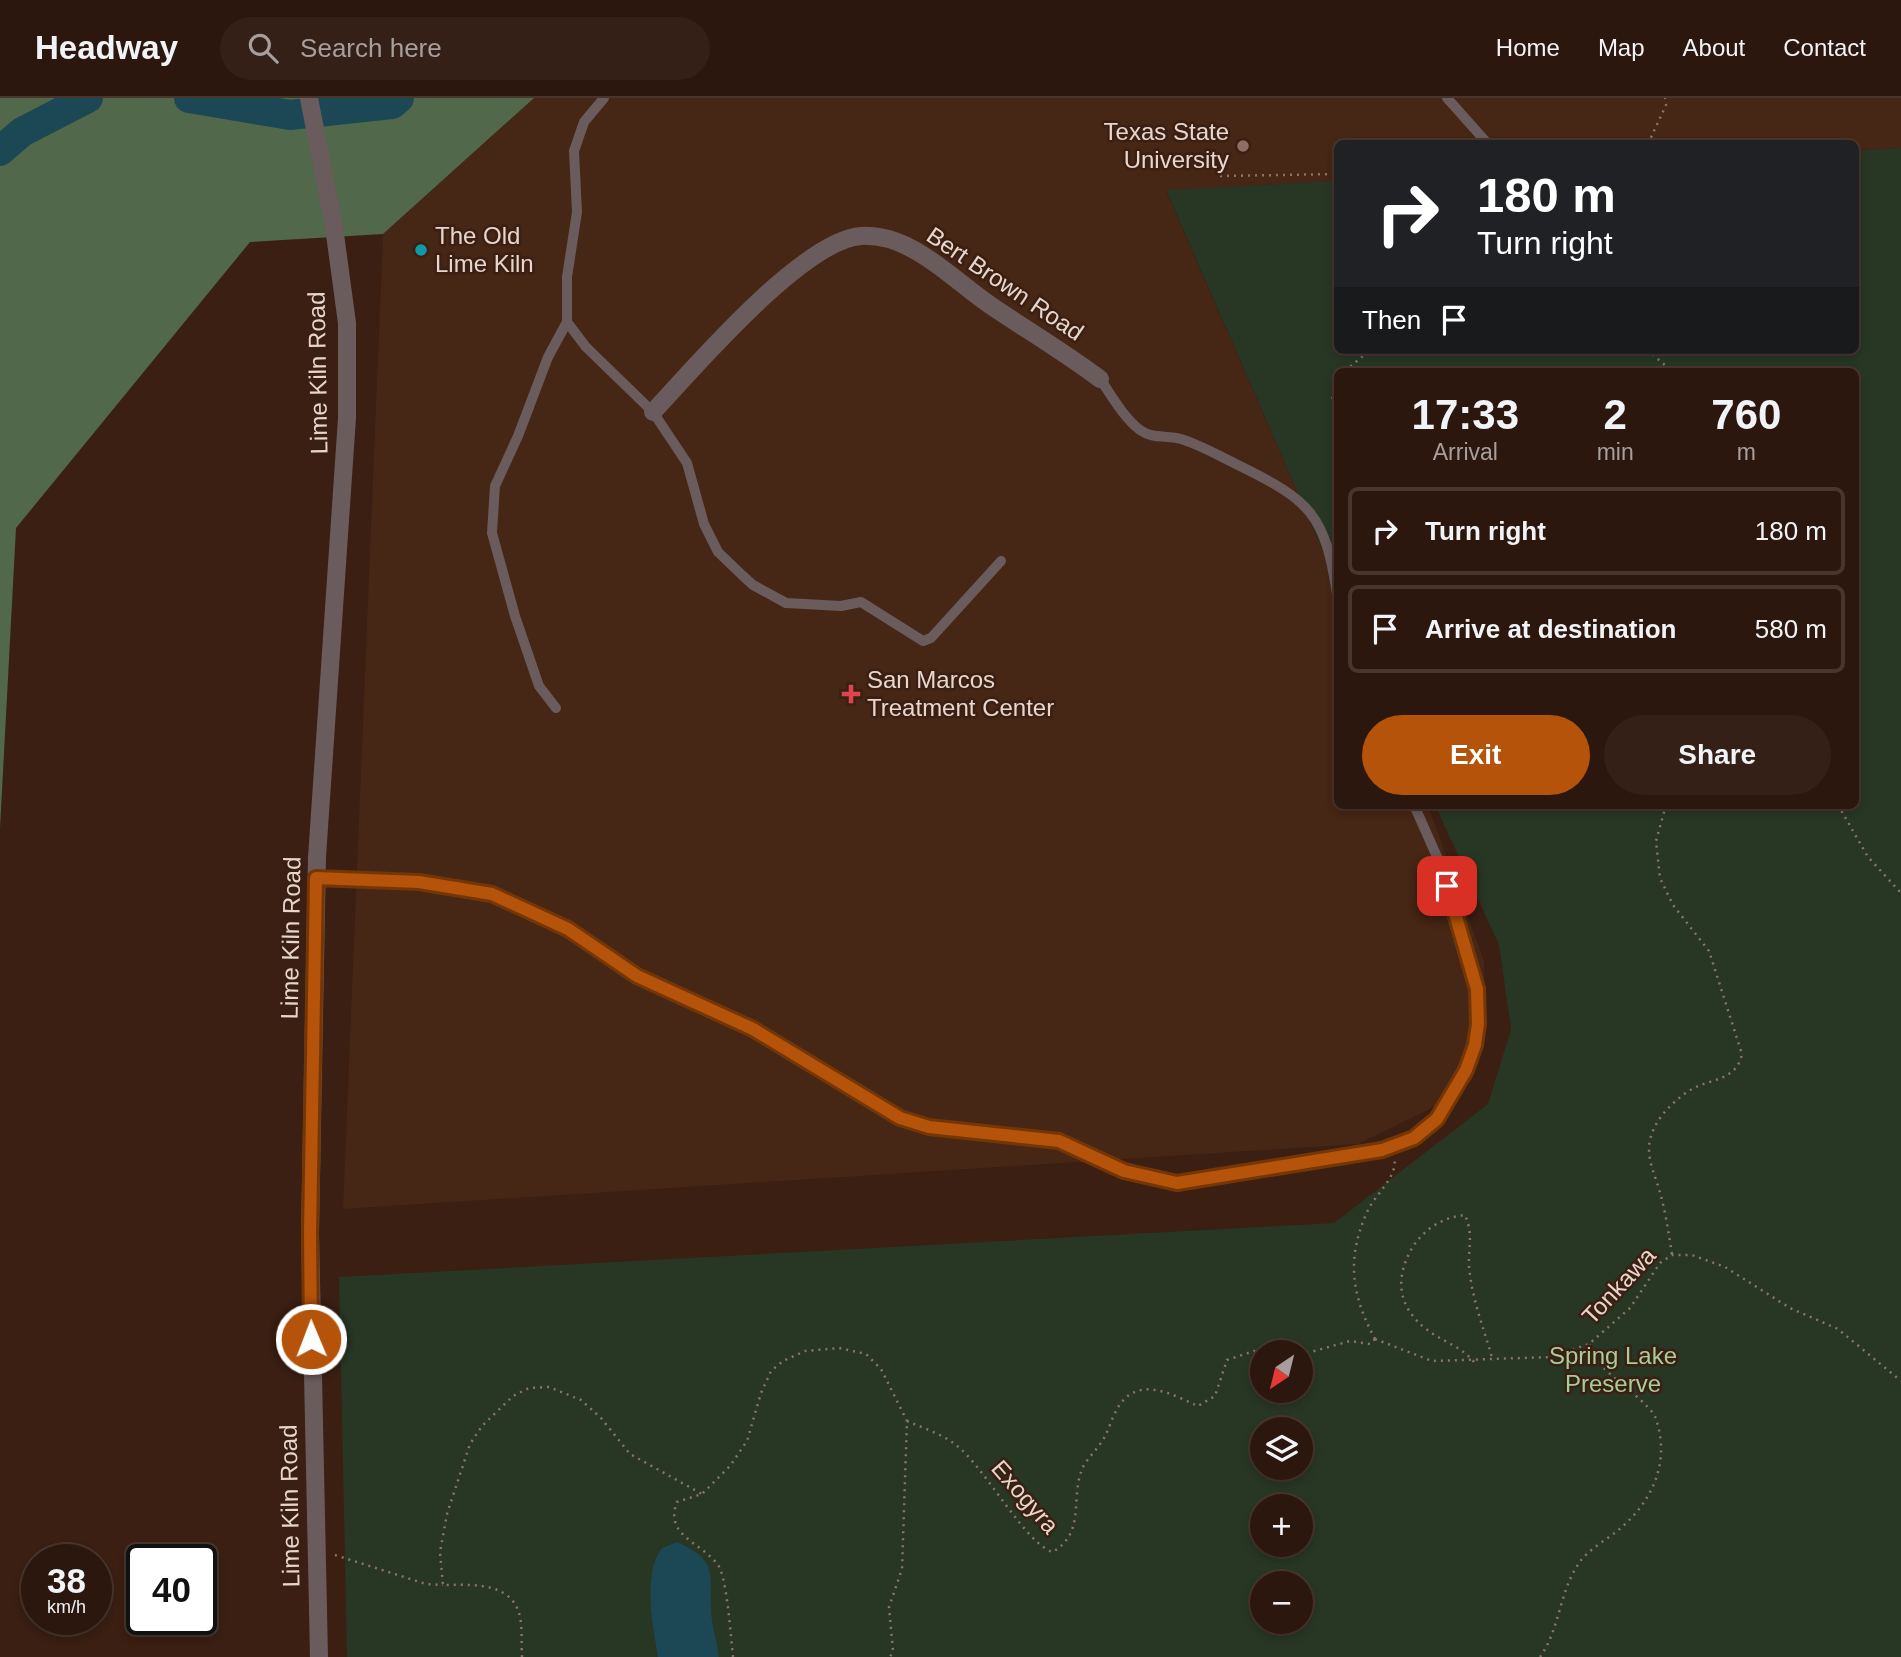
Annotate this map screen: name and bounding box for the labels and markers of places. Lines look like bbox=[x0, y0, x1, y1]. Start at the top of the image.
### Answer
place label: Texas State University bbox=[1104, 118, 1229, 173]
marker: Texas State University bbox=[1235, 138, 1251, 154]
place label: The Old Lime Kiln bbox=[435, 222, 534, 277]
marker: The Old Lime Kiln bbox=[413, 242, 429, 258]
place label: San Marcos Treatment Center bbox=[867, 666, 1054, 721]
marker: San Marcos Treatment Center bbox=[841, 684, 861, 704]
pin bbox=[1417, 856, 1477, 916]

